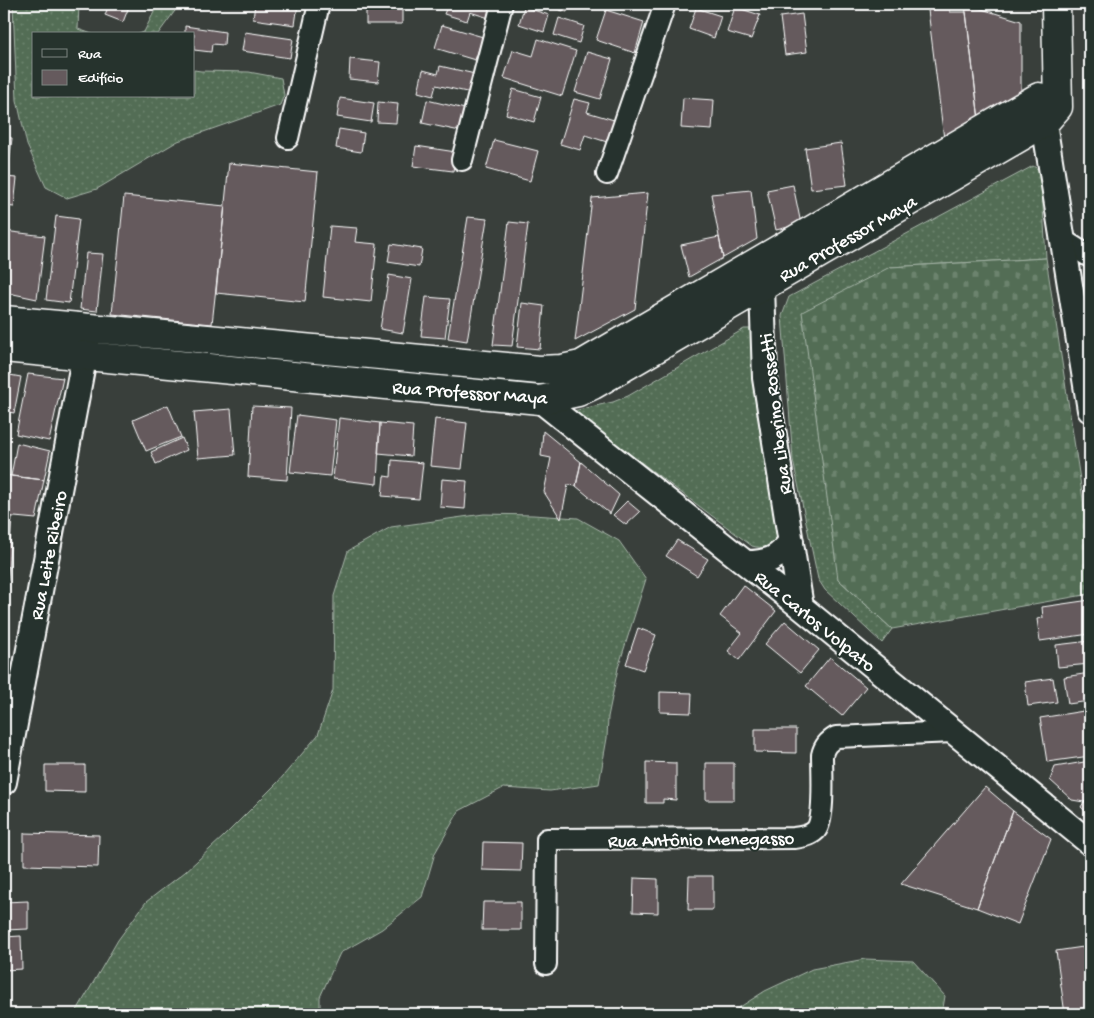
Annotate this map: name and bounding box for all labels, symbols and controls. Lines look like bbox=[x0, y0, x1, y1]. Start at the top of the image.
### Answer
legend bbox=[32, 32, 195, 98]
text: Rua bbox=[78, 46, 102, 64]
text: Edifício bbox=[78, 70, 124, 88]
street label: Rua Professor Maya bbox=[776, 191, 923, 289]
street label: Rua Liberino Rossetti bbox=[756, 332, 799, 496]
street label: Rua Professor Maya bbox=[391, 378, 549, 411]
street label: Rua Leite Ribeiro bbox=[27, 489, 74, 622]
street label: Rua Carlos Volpato bbox=[749, 567, 879, 679]
street label: Rua Antônio Menegasso bbox=[608, 828, 795, 855]

